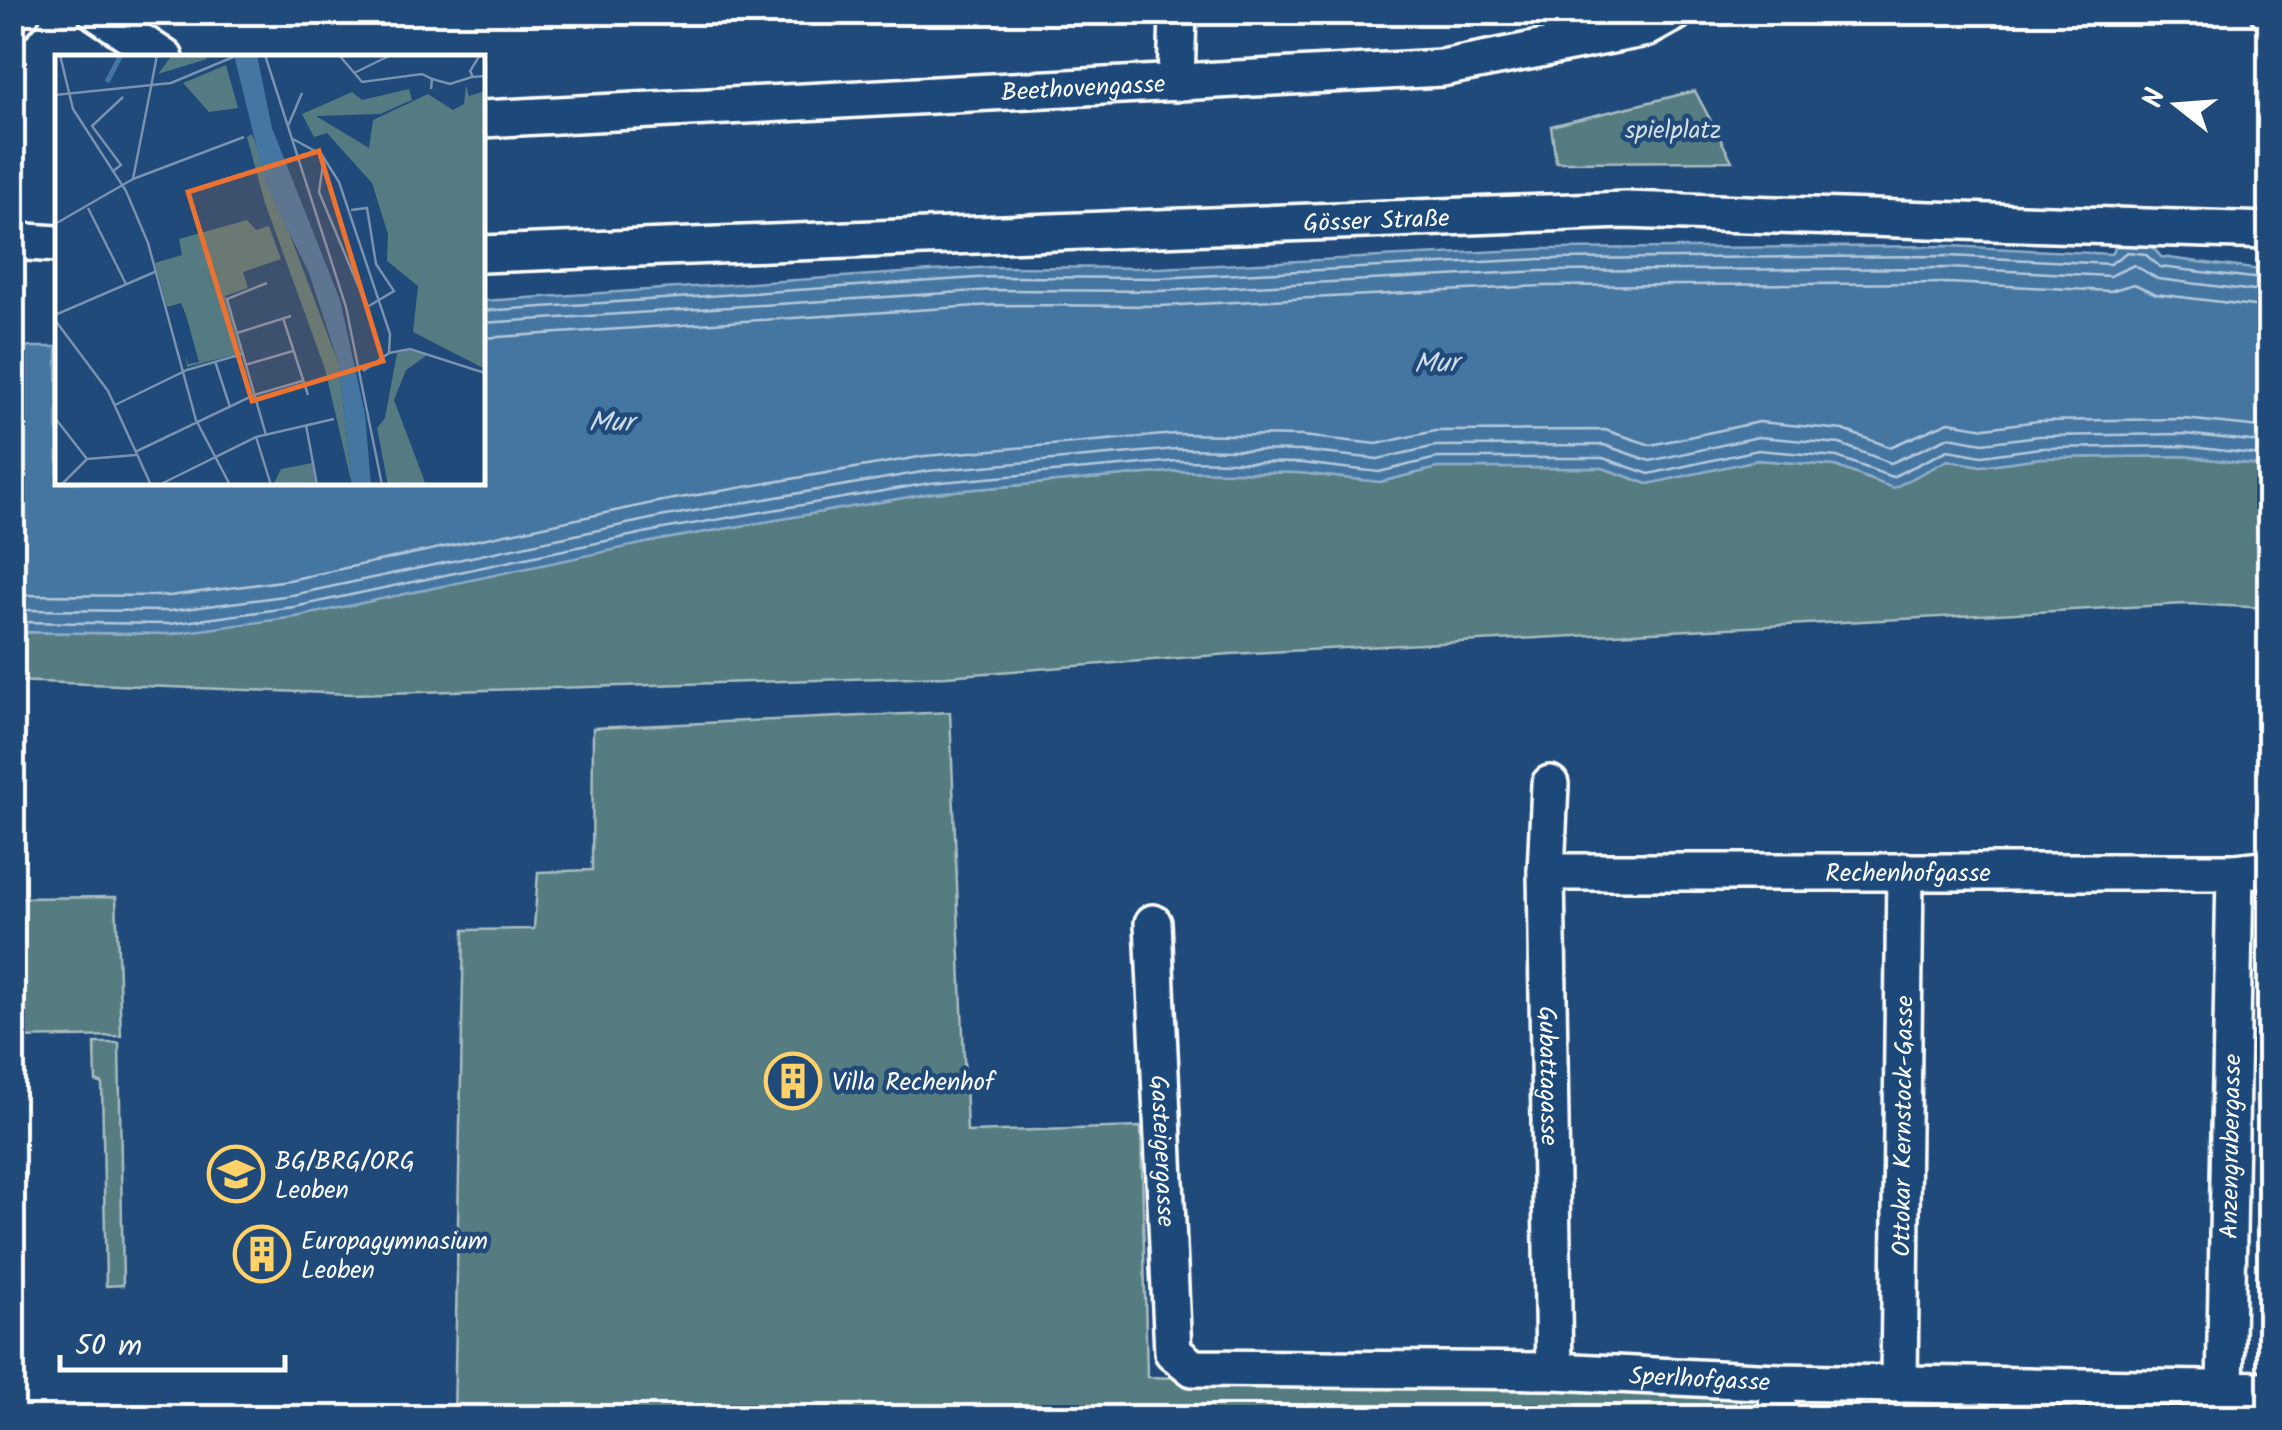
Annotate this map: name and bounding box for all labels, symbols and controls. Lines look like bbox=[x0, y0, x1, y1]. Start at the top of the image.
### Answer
inset map bbox=[55, 55, 485, 485]
north arrow bbox=[2127, 55, 2227, 155]
street label: Beethovengasse bbox=[1000, 65, 1166, 113]
text: N bbox=[2131, 83, 2180, 113]
park label: spielplatz bbox=[1625, 111, 1721, 151]
street label: Gösser Straße bbox=[1303, 199, 1450, 244]
water label: Mur bbox=[1413, 341, 1465, 388]
water label: Mur bbox=[589, 401, 639, 446]
street label: Rechenhofgasse bbox=[1825, 854, 1991, 894]
street label: Ottokar Kernstock-Gasse bbox=[1882, 995, 1926, 1257]
street label: Gubattagasse bbox=[1526, 1006, 1568, 1146]
building icon: Villa Rechenhof bbox=[763, 1051, 823, 1111]
street label: Anzengrubergasse bbox=[2210, 1054, 2253, 1240]
place label: Villa Rechenhof bbox=[832, 1063, 997, 1103]
street label: Gasteigergasse bbox=[1138, 1074, 1185, 1228]
place label: BG/BRG/ORG Leoben bbox=[275, 1142, 415, 1211]
school or university icon: BG/BRG/ORG Leoben bbox=[206, 1144, 266, 1204]
place label: Europagymnasium Leoben bbox=[301, 1222, 488, 1291]
building icon: Europagymnasium Leoben bbox=[232, 1224, 292, 1284]
scale bar bbox=[60, 1310, 285, 1372]
text: 50 m bbox=[75, 1323, 142, 1371]
street label: Sperlhofgasse bbox=[1628, 1357, 1771, 1404]

